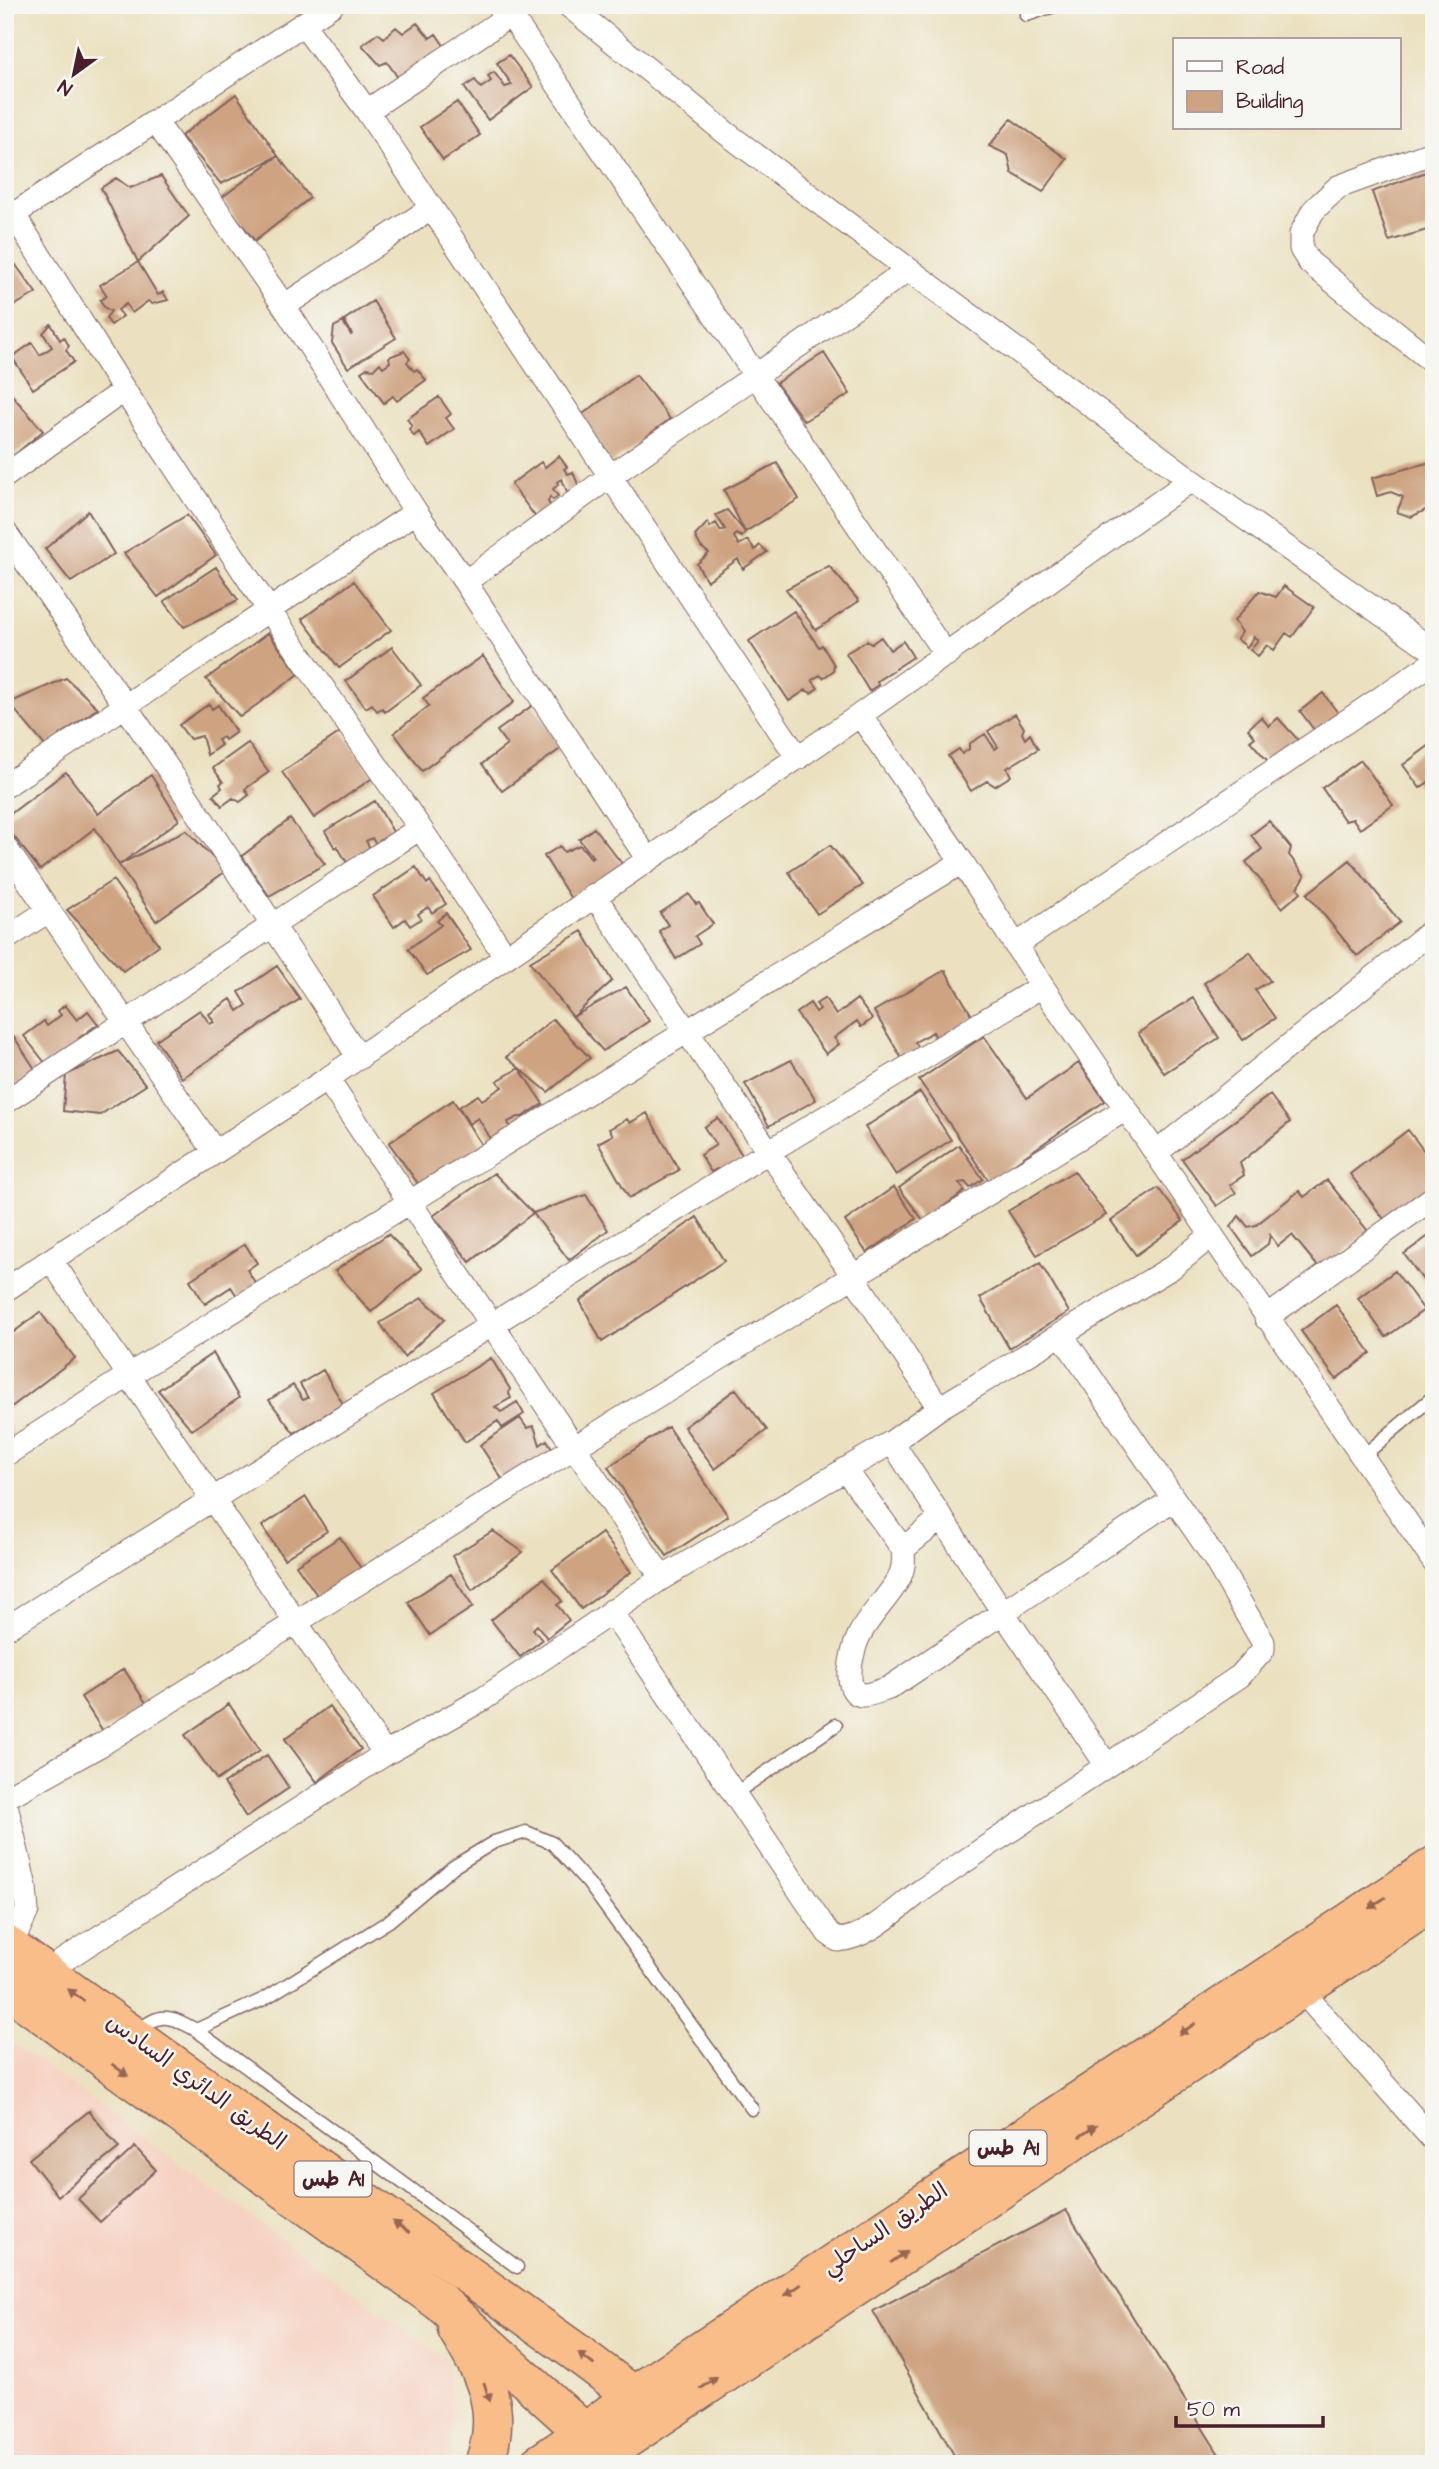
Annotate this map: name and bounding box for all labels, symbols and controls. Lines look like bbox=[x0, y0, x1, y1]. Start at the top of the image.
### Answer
north arrow bbox=[38, 38, 108, 108]
legend bbox=[1173, 38, 1400, 130]
text: Road bbox=[1236, 53, 1284, 82]
text: N bbox=[53, 72, 78, 102]
text: Building bbox=[1236, 87, 1304, 118]
one-way arrow bbox=[1367, 1897, 1387, 1910]
one-way arrow bbox=[67, 1988, 85, 2002]
street label: الطريق الدائري السادس bbox=[100, 2006, 292, 2158]
one-way arrow bbox=[1178, 2022, 1196, 2036]
one-way arrow bbox=[110, 2063, 128, 2078]
one-way arrow bbox=[1078, 2124, 1098, 2137]
road number: طس A1 bbox=[970, 2130, 1046, 2166]
road number: طس A1 bbox=[294, 2162, 372, 2196]
street label: الطريق الساحلي bbox=[816, 2175, 957, 2286]
one-way arrow bbox=[392, 2221, 410, 2235]
one-way arrow bbox=[889, 2250, 908, 2263]
one-way arrow bbox=[784, 2283, 802, 2297]
one-way arrow bbox=[577, 2353, 595, 2367]
one-way arrow bbox=[699, 2376, 719, 2389]
one-way arrow bbox=[483, 2381, 493, 2402]
scale bar bbox=[1176, 2385, 1324, 2429]
text: 50 m bbox=[1187, 2395, 1241, 2424]

